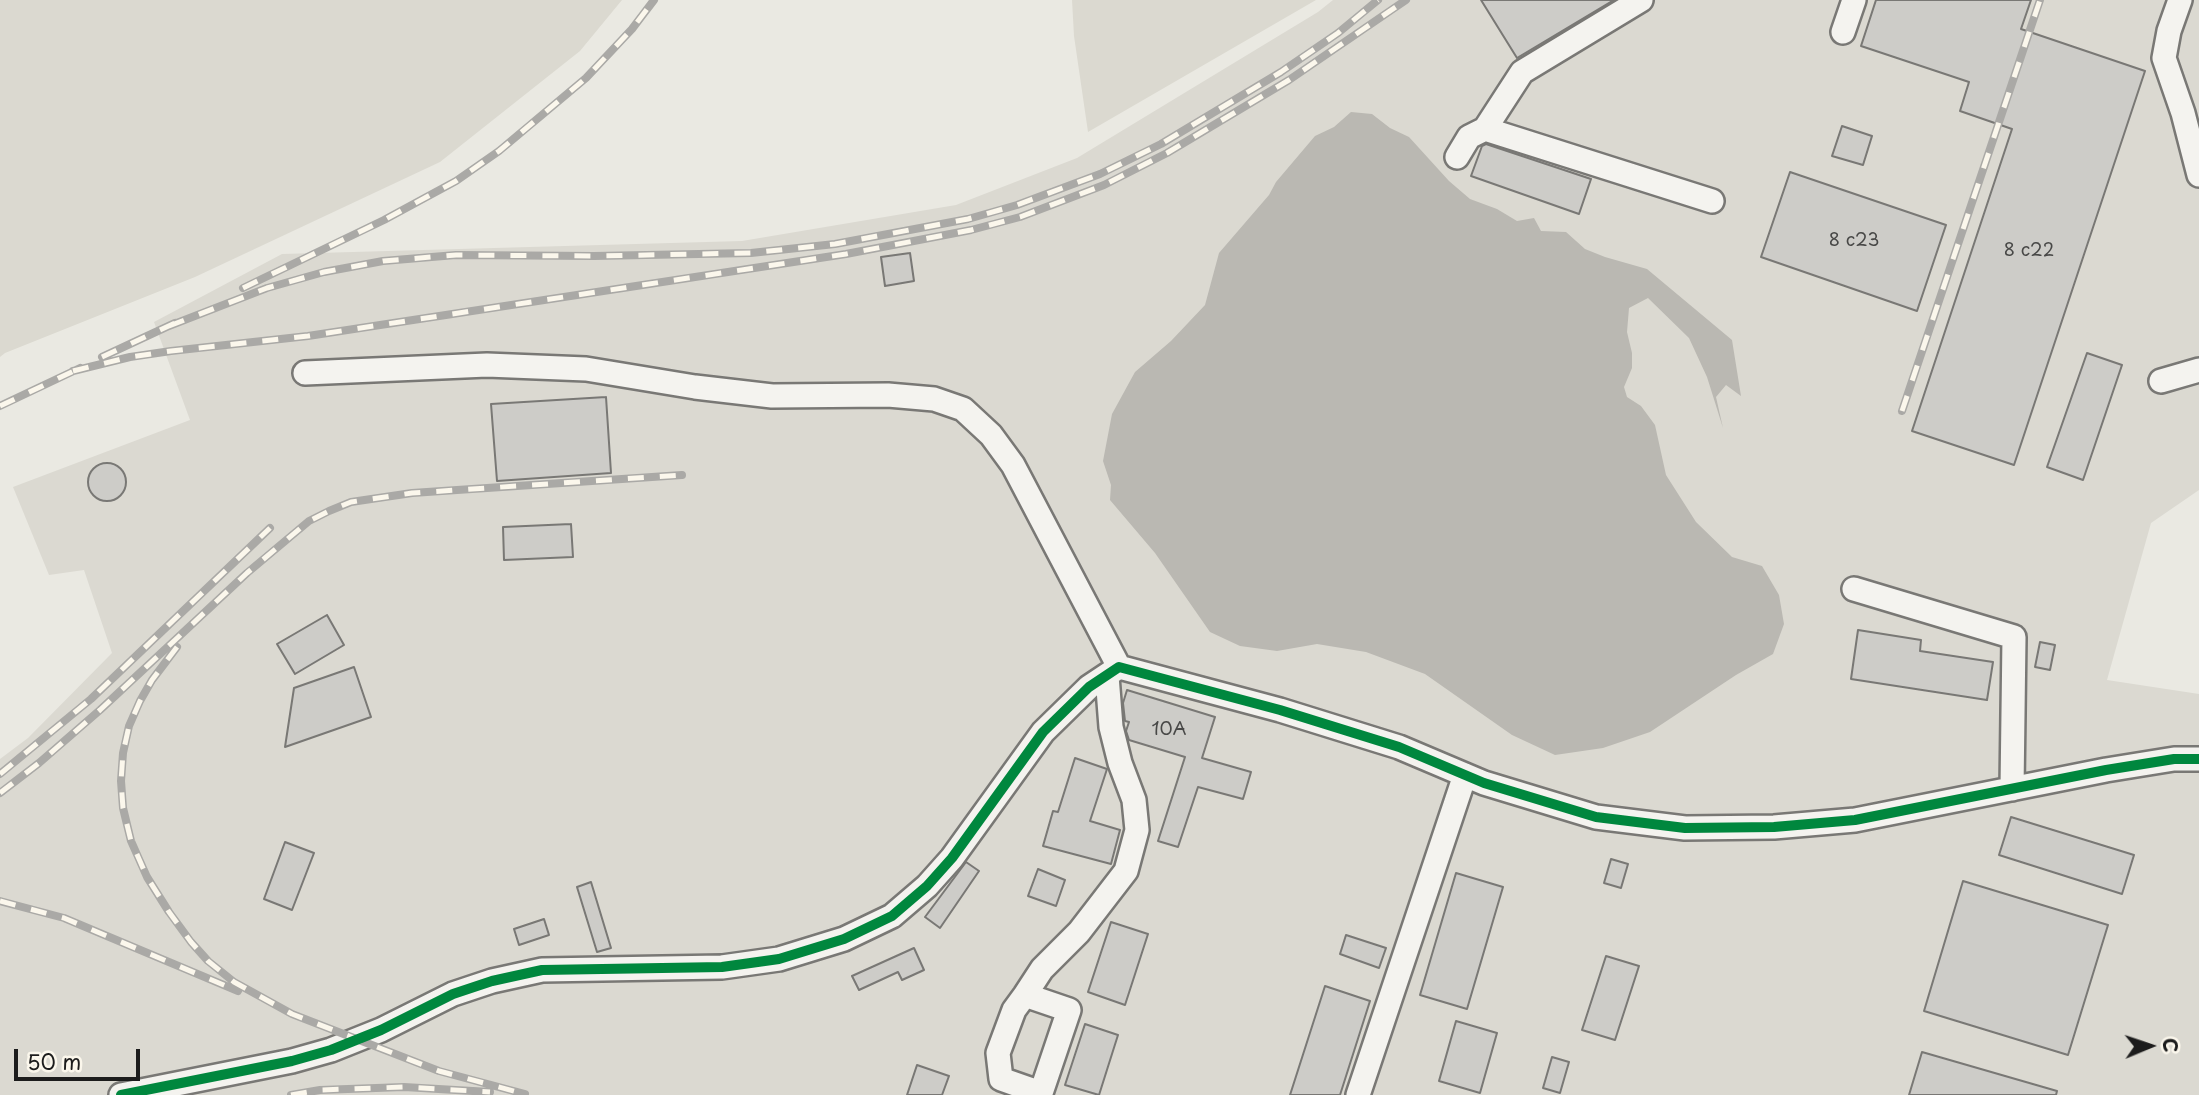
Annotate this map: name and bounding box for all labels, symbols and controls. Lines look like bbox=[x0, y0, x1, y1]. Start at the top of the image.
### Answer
house number: 8 с23 bbox=[1829, 230, 1879, 252]
house number: 8 с22 bbox=[2004, 240, 2054, 262]
house number: 10А bbox=[1151, 719, 1187, 741]
north arrow bbox=[2115, 1011, 2185, 1081]
scale bar bbox=[18, 1036, 144, 1080]
text: С bbox=[2157, 1038, 2185, 1053]
text: 50 m bbox=[27, 1045, 81, 1077]

